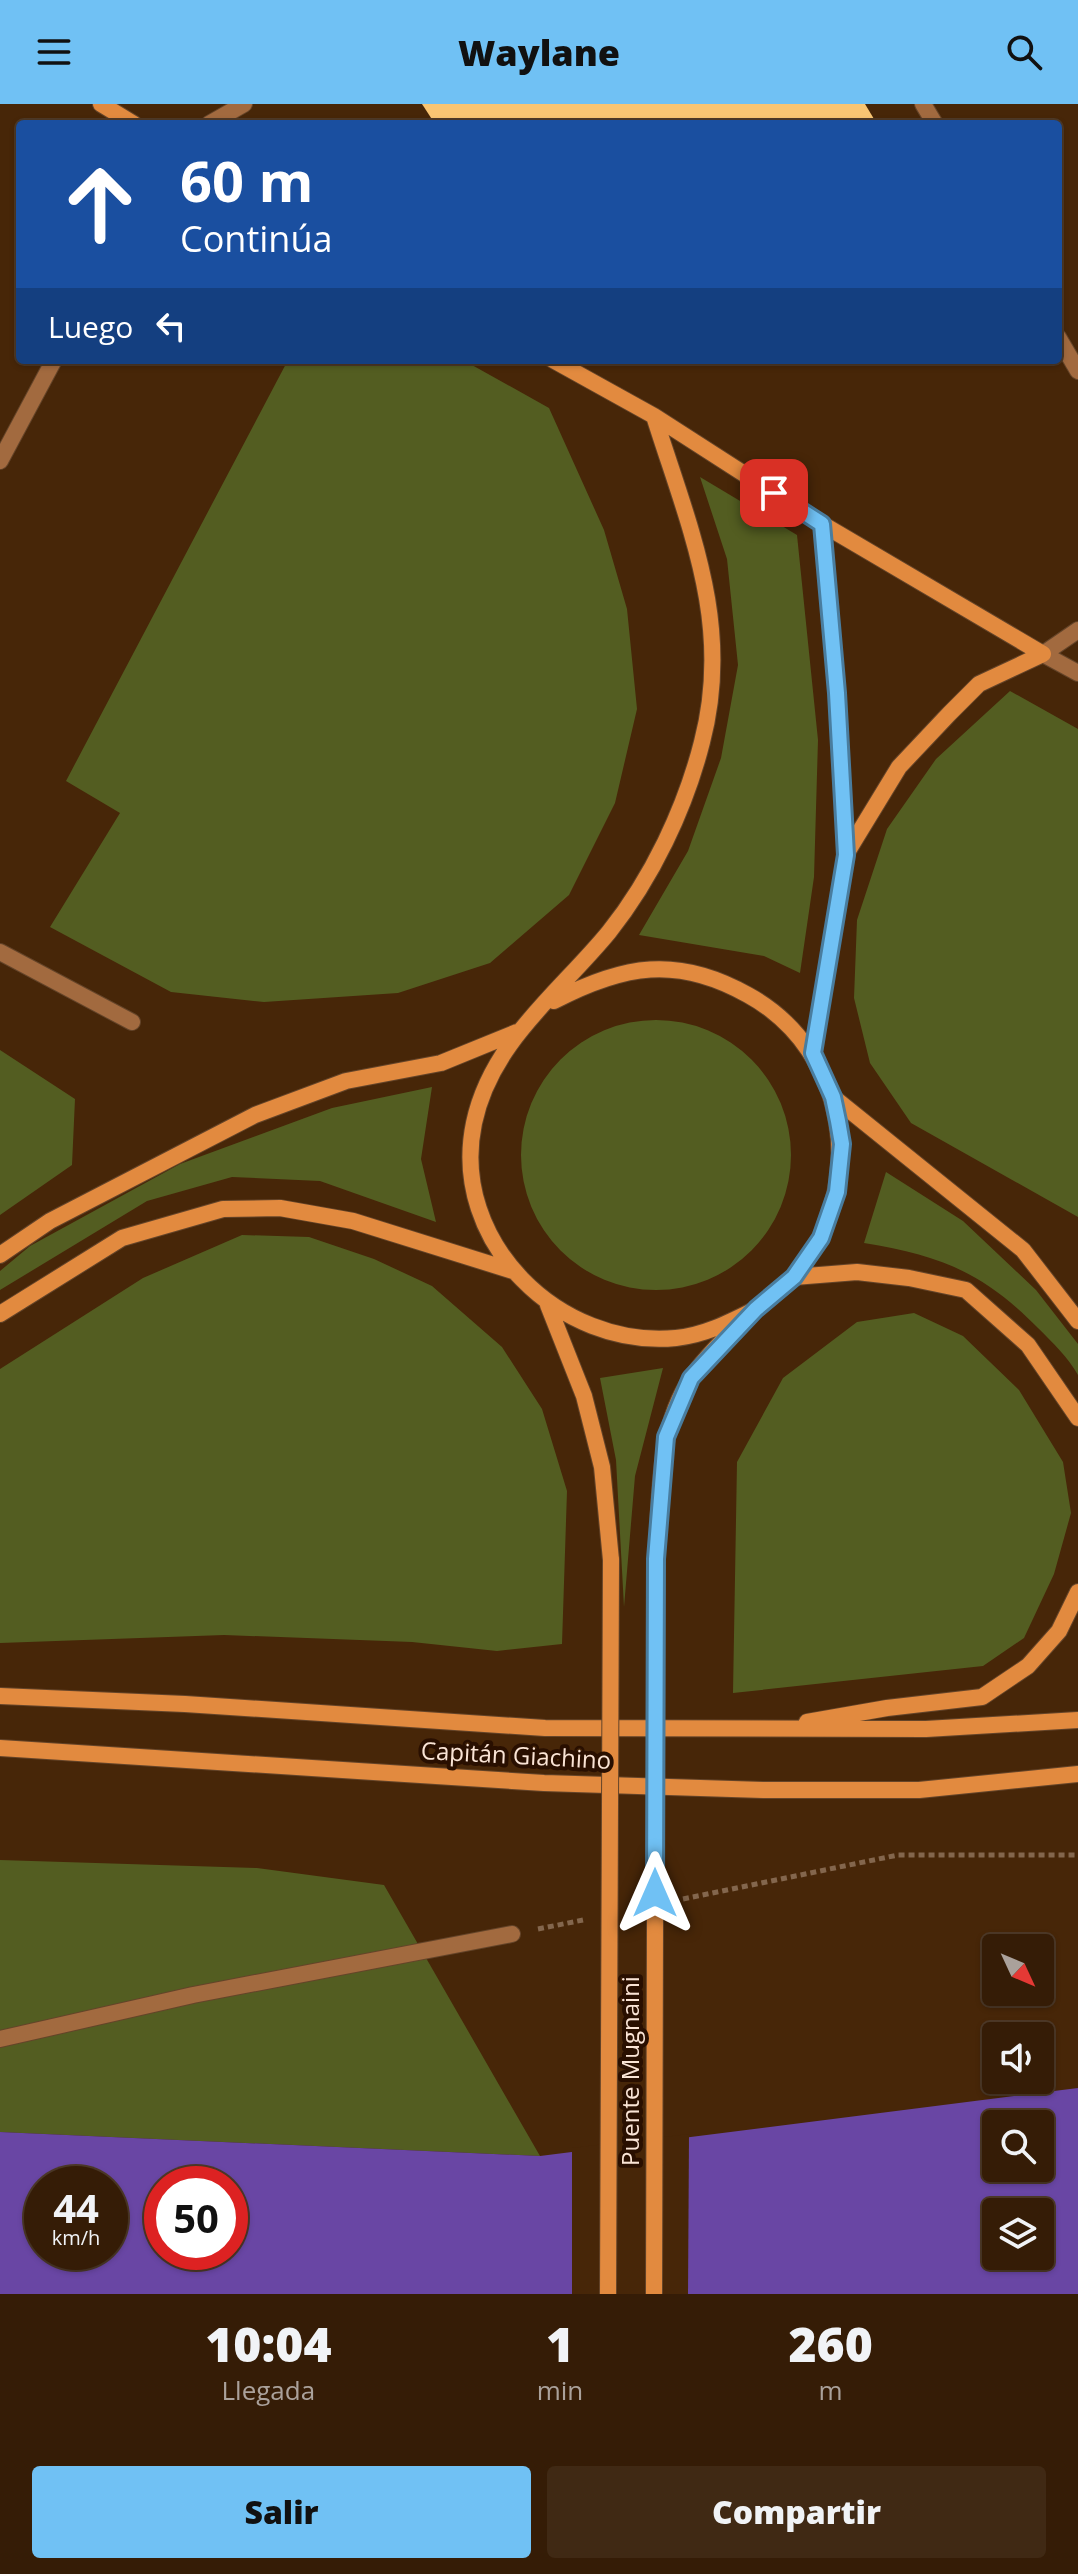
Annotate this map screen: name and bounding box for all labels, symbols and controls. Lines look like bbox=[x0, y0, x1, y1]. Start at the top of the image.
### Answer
text: Waylane bbox=[458, 28, 620, 77]
icon: menu bbox=[32, 30, 76, 74]
icon: search bbox=[1002, 30, 1046, 74]
text: 60 m bbox=[180, 142, 314, 218]
icon: ahead bbox=[48, 152, 152, 256]
text: Continúa bbox=[180, 214, 333, 263]
icon: left bbox=[149, 304, 193, 348]
text: Luego bbox=[48, 306, 133, 347]
pin bbox=[740, 459, 808, 527]
icon: arrive bbox=[752, 471, 796, 515]
street label: Capitán Giachino bbox=[420, 1733, 612, 1776]
position arrow bbox=[613, 1851, 697, 1935]
north arrow bbox=[982, 1934, 1054, 2006]
map controls bbox=[982, 1934, 1054, 2270]
street label: Puente Mugnaini bbox=[613, 1976, 646, 2166]
button: sound bbox=[982, 2022, 1054, 2094]
button: search bbox=[982, 2110, 1054, 2182]
speed limit sign: 50 bbox=[144, 2166, 248, 2270]
text: 44 bbox=[53, 2180, 99, 2235]
button: layers bbox=[982, 2198, 1054, 2270]
text: km/h bbox=[52, 2224, 100, 2251]
text: 10:04 bbox=[205, 2311, 332, 2376]
text: 1 bbox=[546, 2311, 574, 2376]
text: 260 bbox=[788, 2311, 873, 2376]
text: Llegada bbox=[222, 2372, 315, 2408]
text: min bbox=[537, 2372, 583, 2408]
text: m bbox=[819, 2372, 843, 2408]
button: Salir bbox=[32, 2466, 531, 2558]
button: Compartir bbox=[547, 2466, 1046, 2558]

